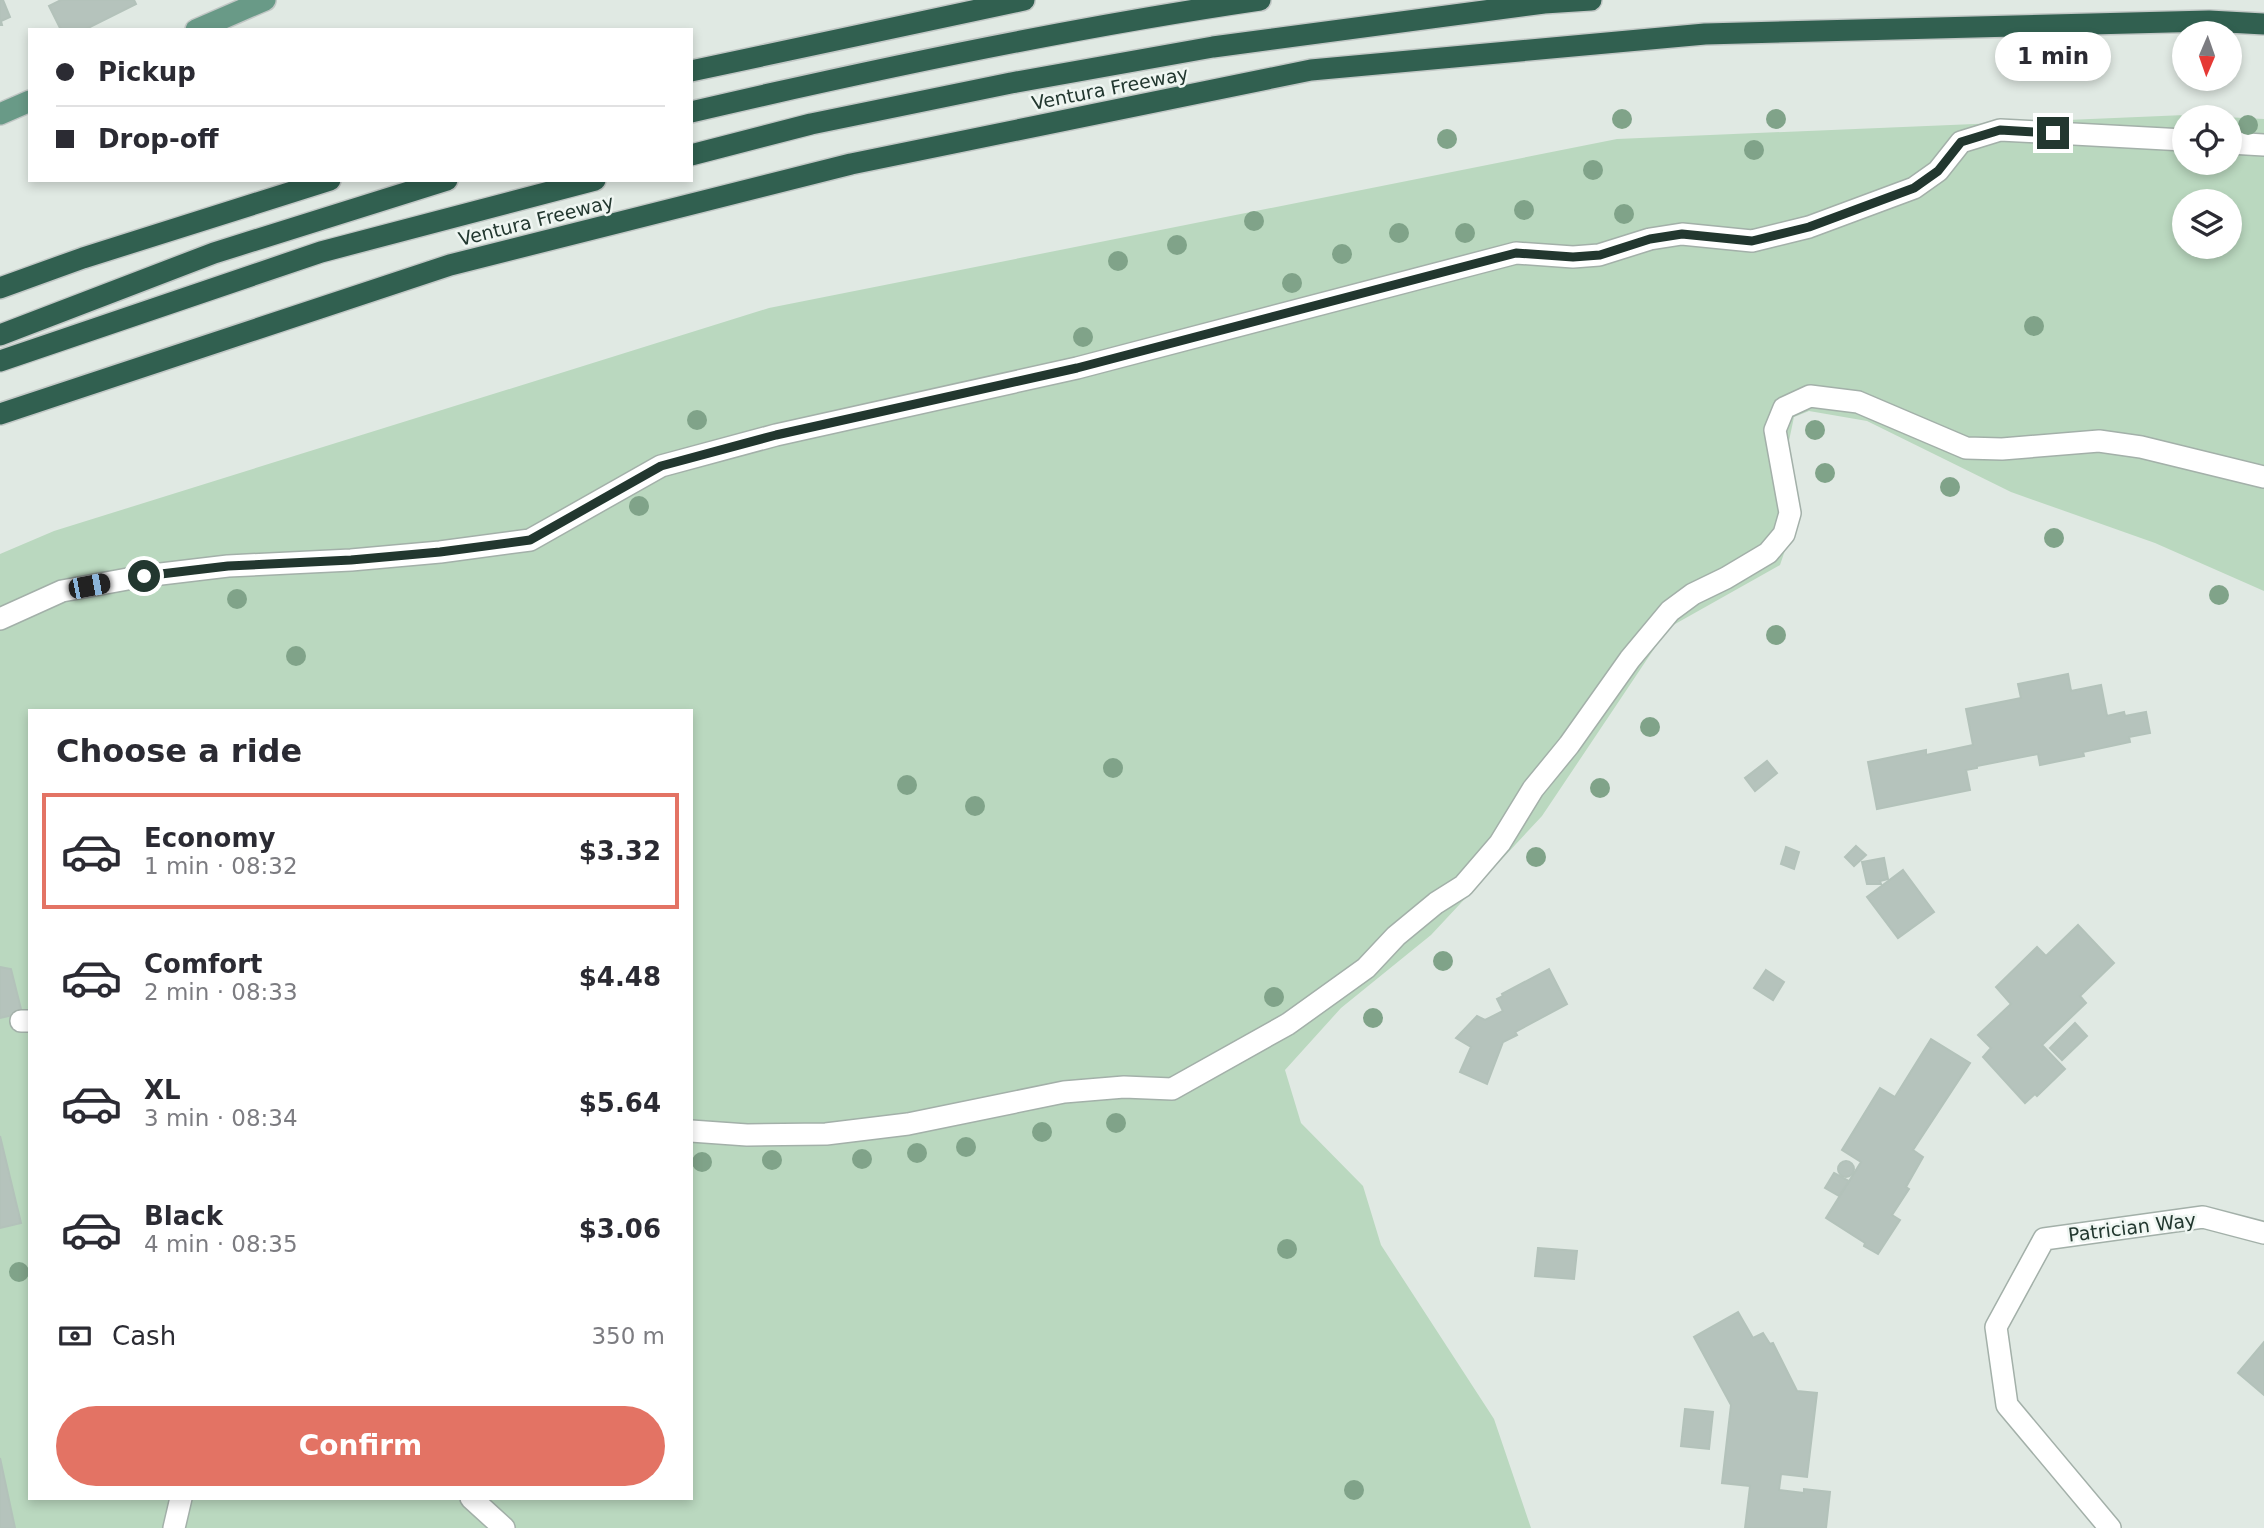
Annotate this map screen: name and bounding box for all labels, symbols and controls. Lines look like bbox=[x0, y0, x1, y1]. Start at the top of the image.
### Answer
north arrow bbox=[2172, 21, 2242, 91]
map controls bbox=[2172, 21, 2242, 259]
callout: 1 min bbox=[1995, 32, 2111, 80]
text: 1 min bbox=[2017, 43, 2089, 69]
text: Pickup bbox=[98, 57, 196, 87]
street label: Ventura Freeway bbox=[1030, 62, 1190, 114]
button: locate bbox=[2172, 105, 2242, 175]
route end bbox=[2037, 117, 2069, 149]
text: Drop-off bbox=[98, 124, 219, 154]
button: layers bbox=[2172, 189, 2242, 259]
street label: Ventura Freeway bbox=[456, 190, 616, 250]
route start bbox=[128, 560, 160, 592]
car bbox=[67, 572, 112, 600]
text: Choose a ride bbox=[56, 732, 302, 770]
icon: car bbox=[60, 820, 123, 883]
text: Economy bbox=[144, 823, 275, 853]
text: $3.32 bbox=[579, 836, 661, 866]
text: 1 min · 08:32 bbox=[144, 853, 298, 879]
icon: car bbox=[60, 946, 123, 1009]
text: Comfort bbox=[144, 949, 262, 979]
text: $4.48 bbox=[579, 962, 661, 992]
text: 2 min · 08:33 bbox=[144, 979, 298, 1005]
icon: car bbox=[60, 1072, 123, 1135]
text: XL bbox=[144, 1075, 181, 1105]
text: $5.64 bbox=[579, 1088, 661, 1118]
text: 3 min · 08:34 bbox=[144, 1105, 298, 1131]
icon: car bbox=[60, 1198, 123, 1261]
text: Black bbox=[144, 1201, 223, 1231]
street label: Patrician Way bbox=[2067, 1208, 2197, 1246]
text: $3.06 bbox=[579, 1214, 661, 1244]
text: 4 min · 08:35 bbox=[144, 1231, 298, 1257]
icon: cash bbox=[56, 1317, 94, 1355]
text: Cash bbox=[112, 1321, 176, 1351]
text: 350 m bbox=[591, 1323, 665, 1349]
button: Confirm bbox=[56, 1406, 665, 1486]

